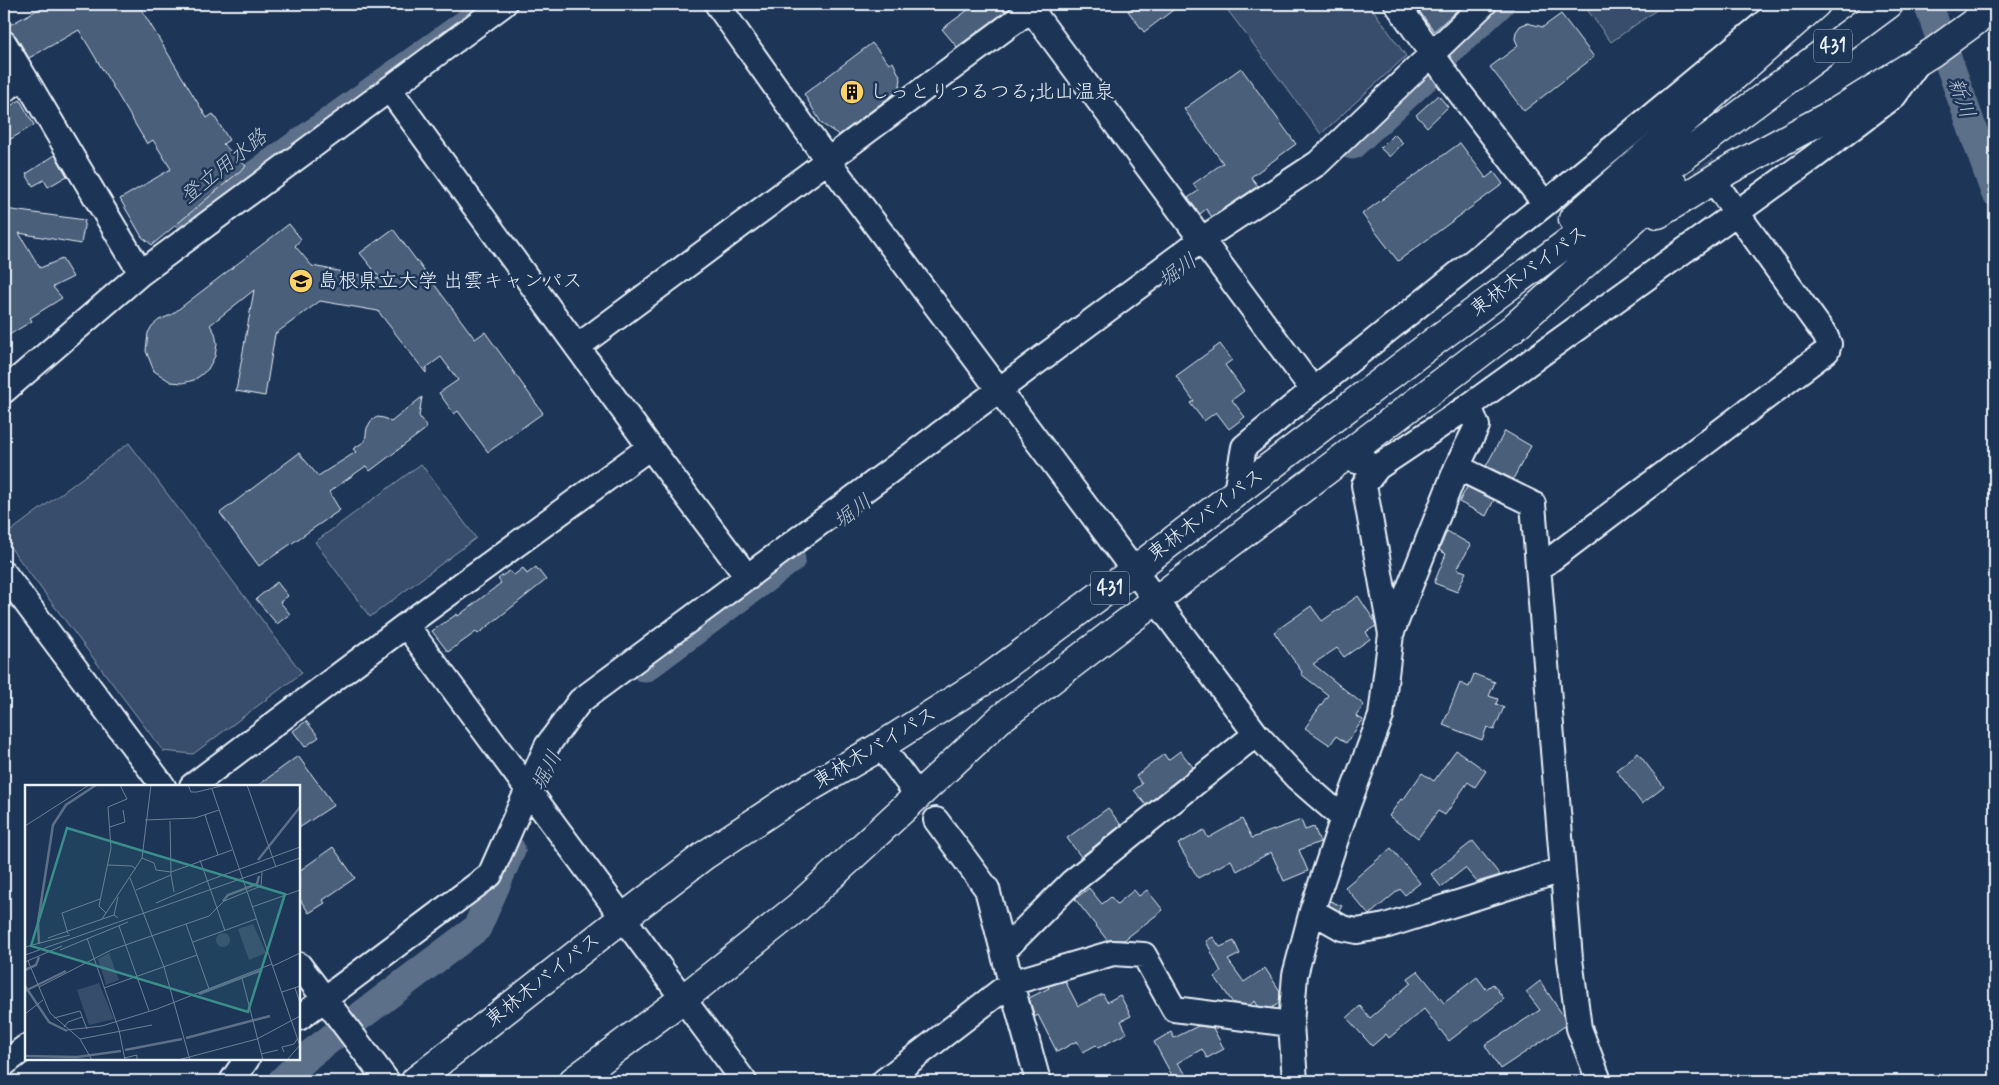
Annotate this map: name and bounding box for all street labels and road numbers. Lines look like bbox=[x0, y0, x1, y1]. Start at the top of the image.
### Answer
road number: 431 bbox=[1814, 29, 1852, 62]
street label: 東林木バイパス bbox=[1465, 219, 1593, 323]
street label: 東林木バイパス bbox=[1142, 462, 1270, 568]
road number: 431 bbox=[1091, 572, 1129, 604]
street label: 東林木バイパス bbox=[808, 700, 942, 796]
street label: 東林木バイパス bbox=[480, 926, 606, 1034]

